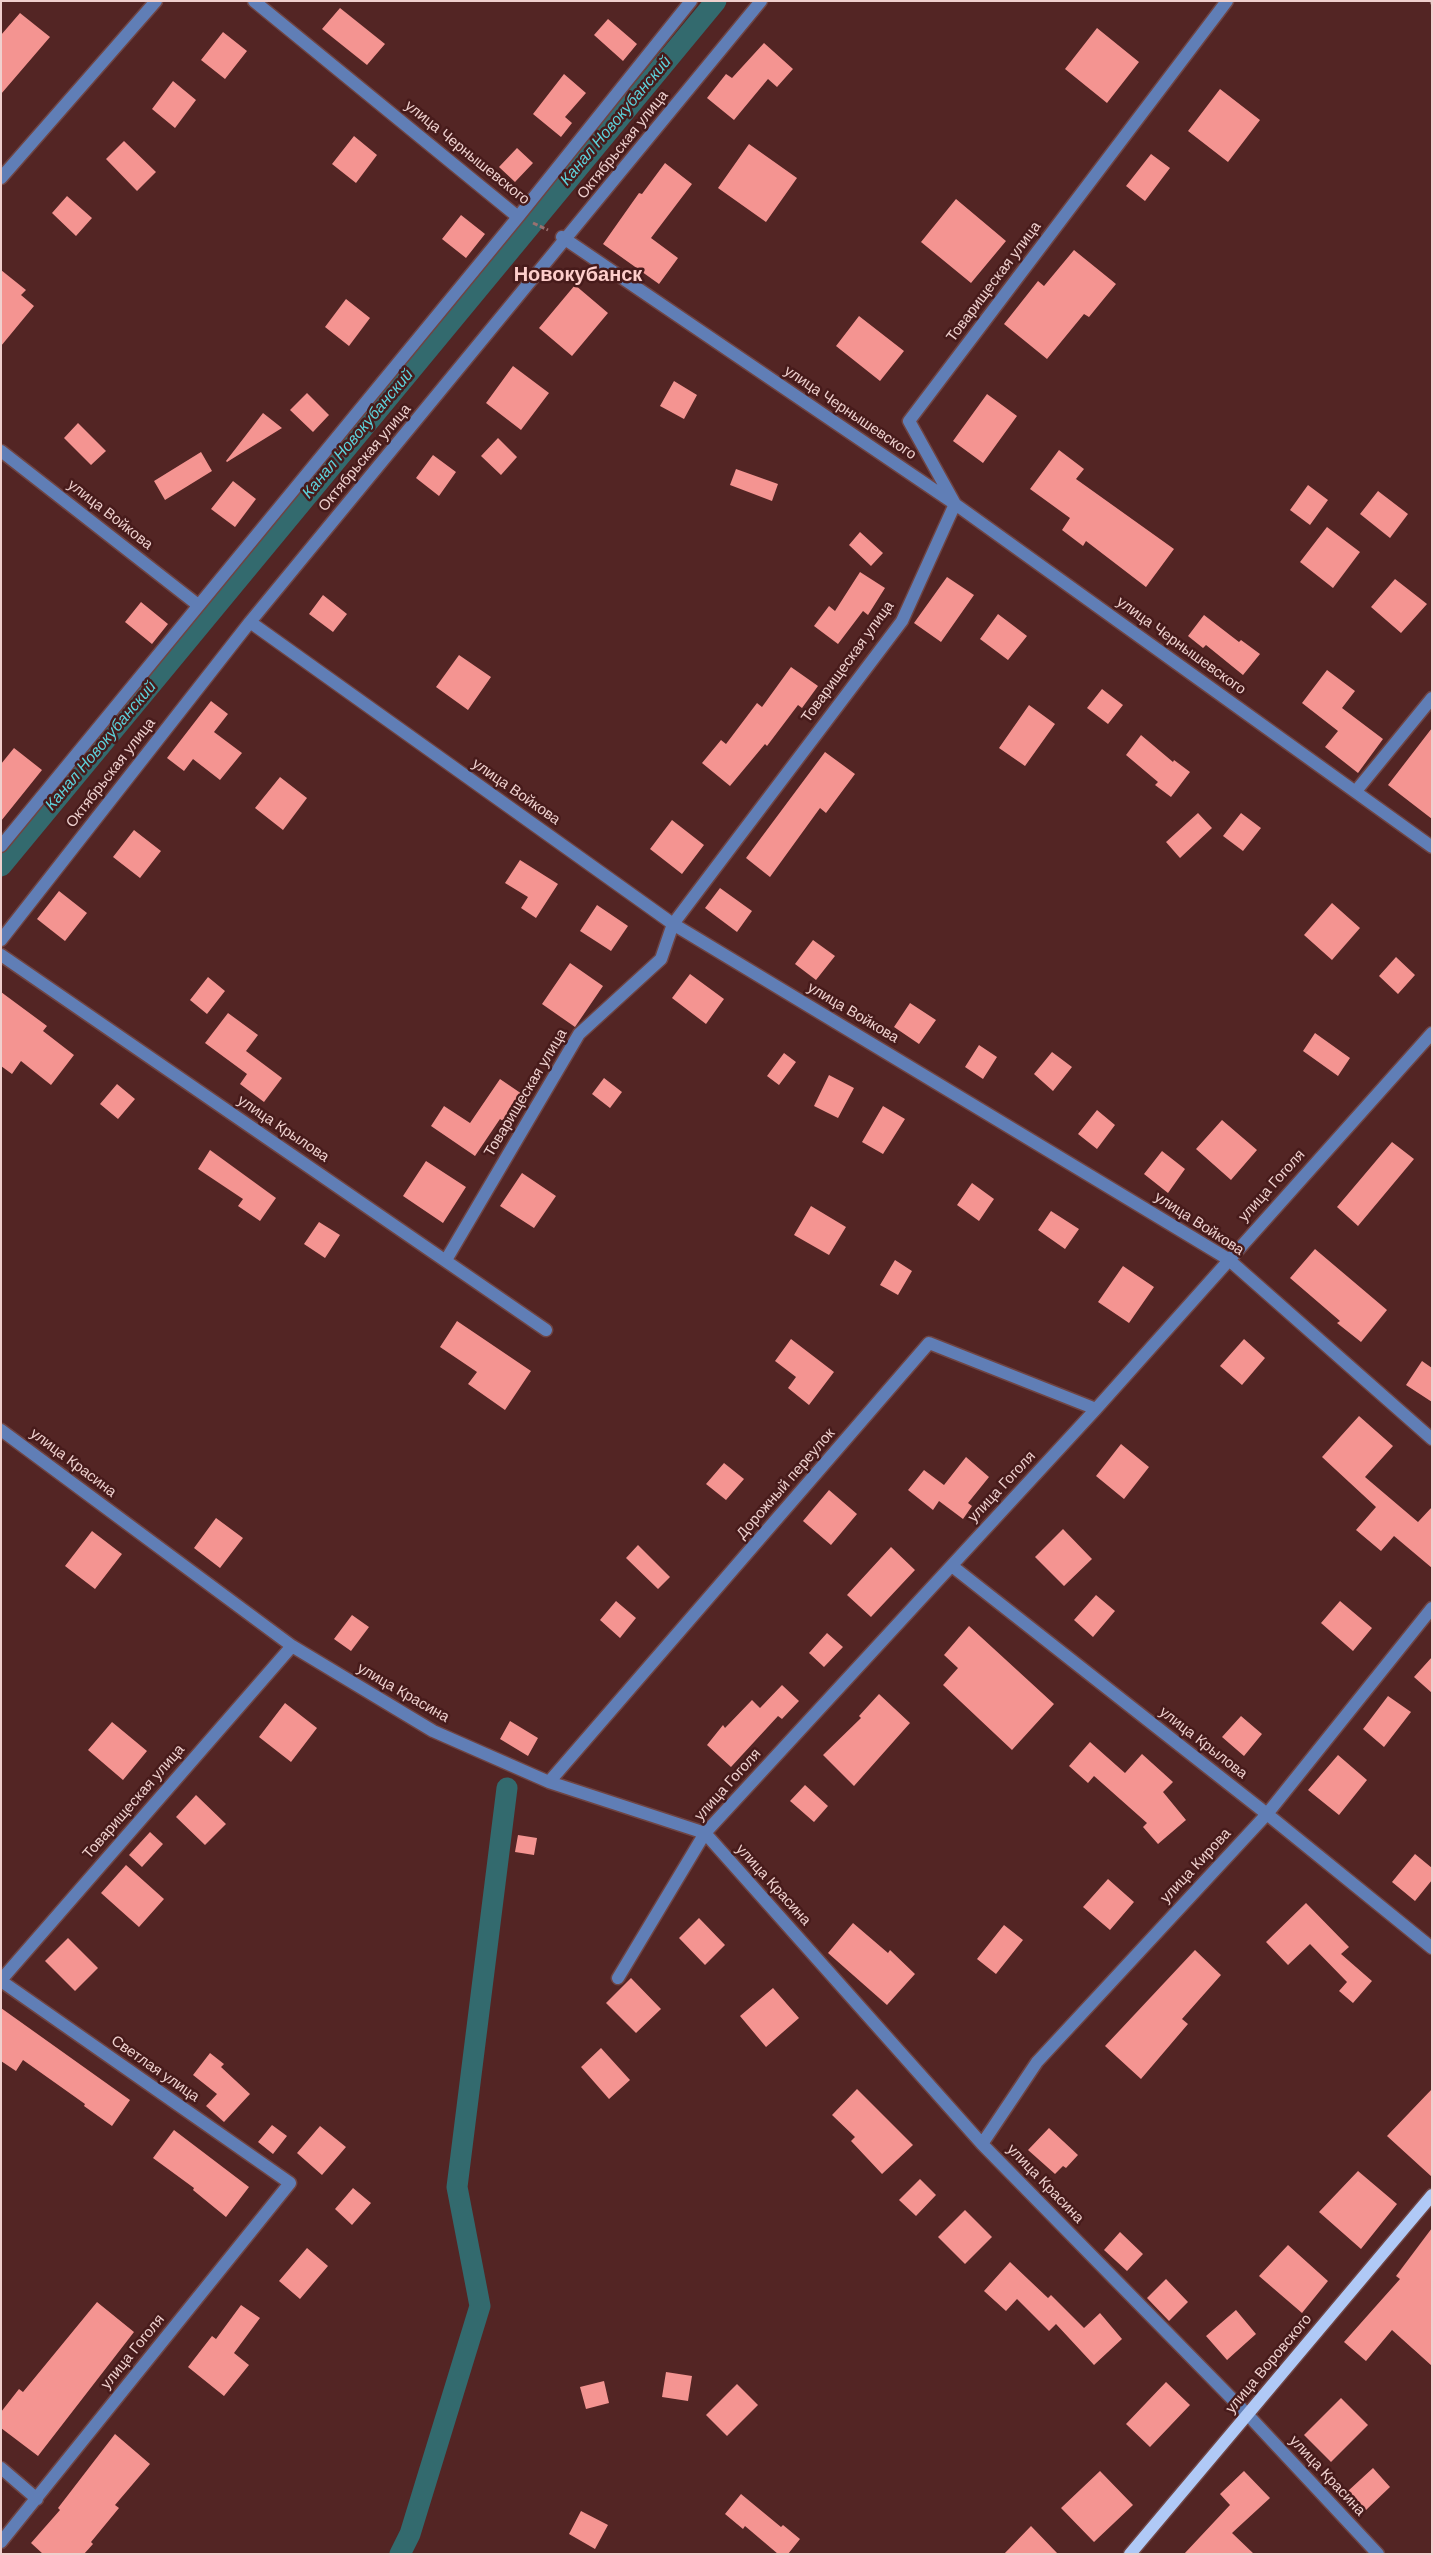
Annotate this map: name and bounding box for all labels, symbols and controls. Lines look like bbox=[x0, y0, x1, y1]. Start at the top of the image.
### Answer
water label: Канал Новокубанский bbox=[556, 53, 676, 189]
street label: Октябрьская улица bbox=[574, 87, 672, 203]
street label: улица Чернышевского bbox=[401, 97, 533, 209]
street label: Товарищеская улица bbox=[943, 218, 1045, 346]
district label: Новокубанск bbox=[514, 263, 642, 287]
street label: улица Чернышевского bbox=[781, 362, 919, 464]
water label: Канал Новокубанский bbox=[298, 366, 418, 502]
street label: Октябрьская улица bbox=[315, 401, 415, 515]
street label: улица Войкова bbox=[64, 476, 156, 554]
street label: улица Чернышевского bbox=[1113, 593, 1249, 699]
street label: Товарищеская улица bbox=[798, 598, 898, 726]
water label: Канал Новокубанский bbox=[41, 678, 161, 814]
street label: Октябрьская улица bbox=[63, 715, 159, 831]
street label: улица Войкова bbox=[469, 755, 563, 829]
street label: улица Войкова bbox=[804, 979, 902, 1047]
street label: Товарищеская улица bbox=[481, 1026, 571, 1160]
street label: улица Крылова bbox=[234, 1092, 332, 1166]
street label: улица Гоголя bbox=[1235, 1146, 1309, 1226]
street label: улица Войкова bbox=[1151, 1188, 1247, 1260]
street label: улица Красина bbox=[26, 1425, 120, 1501]
street label: Дорожный переулок bbox=[733, 1425, 839, 1543]
street label: улица Гоголя bbox=[964, 1448, 1040, 1526]
street label: улица Красина bbox=[354, 1659, 452, 1727]
street label: улица Крылова bbox=[1155, 1703, 1251, 1783]
street label: Товарищеская улица bbox=[79, 1741, 189, 1863]
street label: улица Гоголя bbox=[691, 1745, 765, 1825]
street label: улица Кирова bbox=[1157, 1825, 1235, 1907]
street label: улица Красина bbox=[732, 1841, 814, 1929]
street label: Светлая улица bbox=[107, 2032, 203, 2106]
street label: улица Красина bbox=[1003, 2141, 1087, 2227]
street label: улица Гоголя bbox=[97, 2311, 169, 2393]
street label: улица Воровского bbox=[1222, 2311, 1316, 2417]
street label: улица Красина bbox=[1285, 2432, 1369, 2520]

